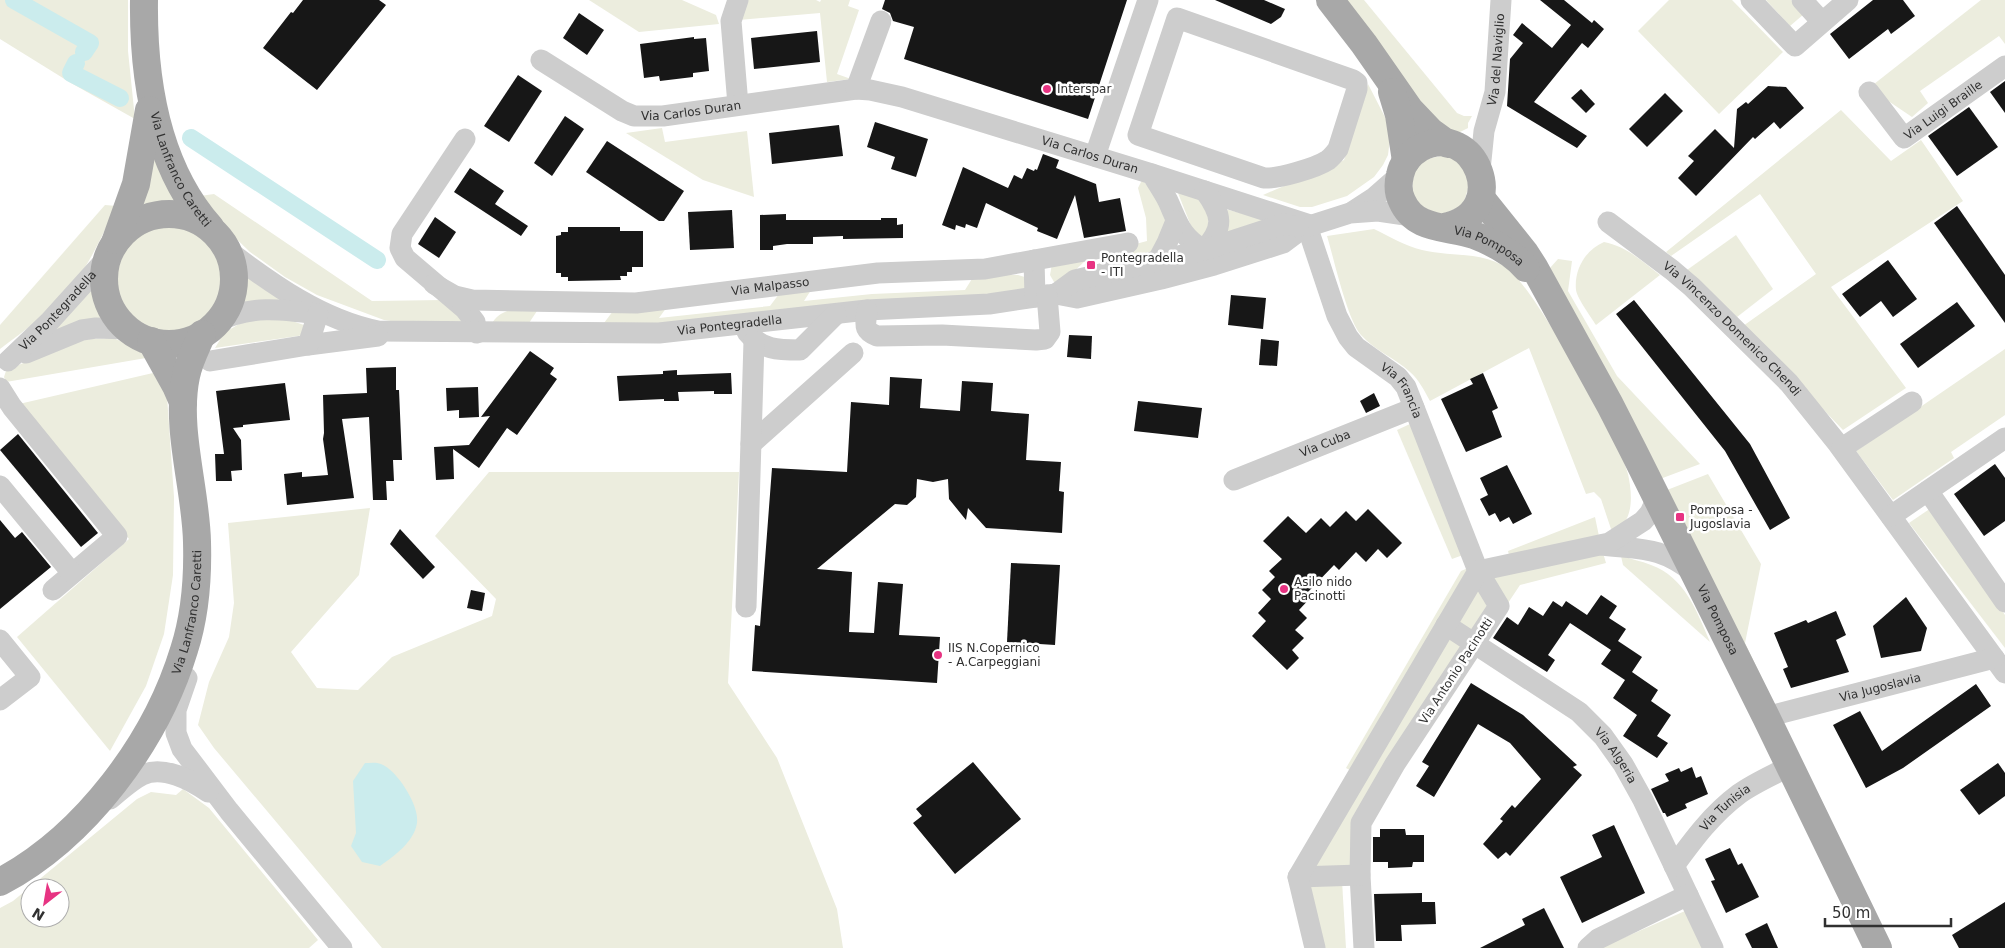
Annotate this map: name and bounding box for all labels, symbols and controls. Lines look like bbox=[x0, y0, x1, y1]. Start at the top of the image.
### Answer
street label: Via del Naviglio bbox=[1484, 13, 1507, 108]
street label: Via Luigi Braille bbox=[1901, 77, 1985, 143]
place label: Interspar bbox=[1057, 82, 1111, 96]
marker: Interspar bbox=[1041, 83, 1053, 95]
street label: Via Carlos Duran bbox=[641, 98, 742, 123]
street label: Via Lanfranco Caretti bbox=[148, 110, 214, 230]
street label: Via Carlos Duran bbox=[1040, 133, 1140, 176]
street label: Via Pomposa bbox=[1453, 223, 1527, 269]
place label: Pontegradella - ITI bbox=[1101, 251, 1184, 279]
marker: Pontegradella - ITI bbox=[1085, 259, 1097, 271]
street label: Via Vincenzo Domenico Chendi bbox=[1660, 259, 1804, 399]
street label: Via Pontegradella bbox=[16, 268, 99, 353]
street label: Via Malpasso bbox=[731, 275, 810, 298]
street label: Via Pontegradella bbox=[677, 312, 783, 338]
street label: Via Francia bbox=[1378, 360, 1425, 420]
street label: Via Cuba bbox=[1298, 427, 1352, 460]
place label: Pomposa - Jugoslavia bbox=[1689, 503, 1753, 531]
marker: Pomposa - Jugoslavia bbox=[1674, 511, 1686, 523]
street label: Via Lanfranco Caretti bbox=[169, 550, 204, 676]
place label: Asilo nido Pacinotti bbox=[1294, 575, 1352, 603]
street label: Via Pomposa bbox=[1694, 582, 1741, 657]
marker: Asilo nido Pacinotti bbox=[1278, 583, 1290, 595]
street label: Via Antonio Pacinotti bbox=[1416, 615, 1496, 727]
place label: IIS N.Copernico - A.Carpeggiani bbox=[948, 641, 1040, 669]
marker: IIS N.Copernico - A.Carpeggiani bbox=[932, 649, 944, 661]
street label: Via Jugoslavia bbox=[1838, 670, 1922, 705]
street label: Via Algeria bbox=[1592, 725, 1639, 786]
street label: Via Tunisia bbox=[1697, 781, 1753, 834]
north arrow bbox=[20, 878, 70, 928]
scale bar bbox=[1825, 896, 1951, 928]
text: N bbox=[29, 904, 47, 924]
text: 50 m bbox=[1832, 904, 1870, 922]

